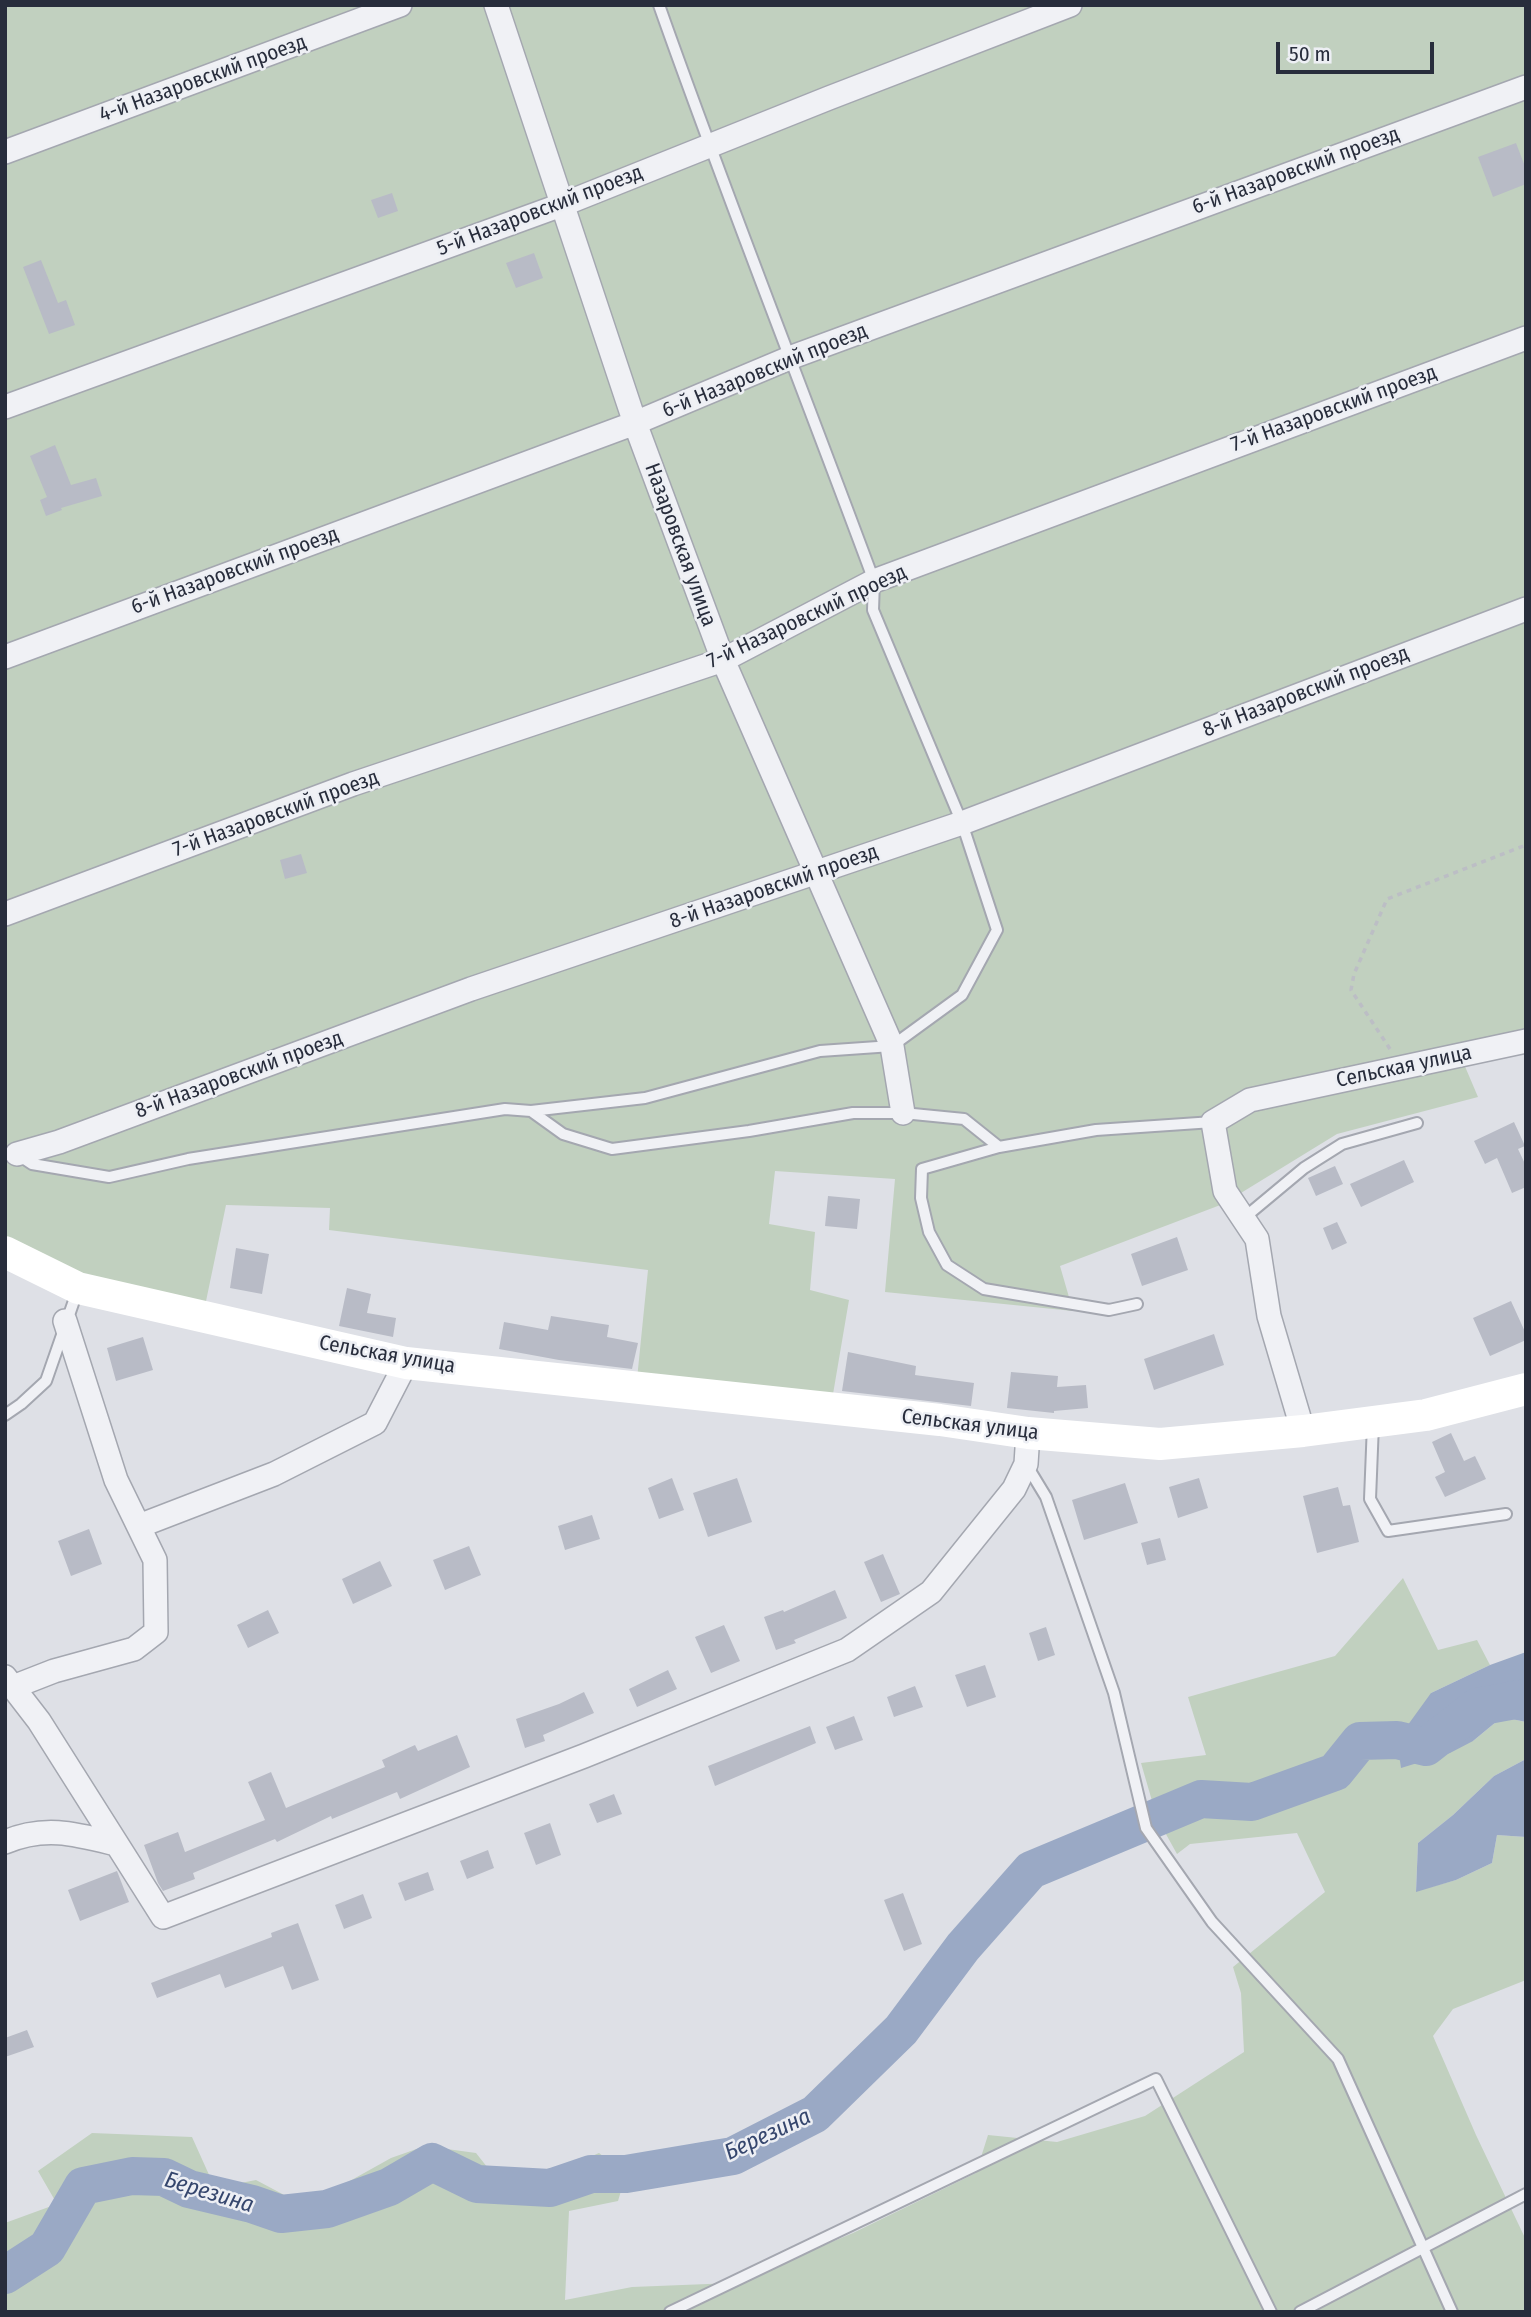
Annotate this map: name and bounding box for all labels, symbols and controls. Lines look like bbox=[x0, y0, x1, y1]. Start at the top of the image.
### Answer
scale bar bbox=[1279, 28, 1436, 72]
street label: 4-й Назаровский проезд bbox=[96, 30, 310, 128]
text: 50 m bbox=[1289, 41, 1331, 67]
street label: 6-й Назаровский проезд bbox=[1189, 122, 1403, 220]
street label: 5-й Назаровский проезд bbox=[434, 160, 646, 262]
street label: 6-й Назаровский проезд bbox=[659, 318, 871, 424]
street label: 7-й Назаровский проезд bbox=[1228, 360, 1440, 458]
street label: Назаровская улица bbox=[639, 460, 721, 630]
street label: 6-й Назаровский проезд bbox=[128, 522, 342, 620]
street label: 7-й Назаровский проезд bbox=[703, 560, 911, 674]
street label: 8-й Назаровский проезд bbox=[1199, 641, 1413, 743]
street label: 7-й Назаровский проезд bbox=[170, 765, 382, 863]
street label: 8-й Назаровский проезд bbox=[666, 839, 882, 935]
street label: 8-й Назаровский проезд bbox=[132, 1026, 346, 1124]
street label: Сельская улица bbox=[1334, 1040, 1474, 1094]
street label: Сельская улица bbox=[317, 1331, 457, 1379]
street label: Сельская улица bbox=[900, 1404, 1040, 1446]
water label: Березина bbox=[721, 2103, 815, 2167]
water label: Березина bbox=[161, 2166, 257, 2220]

